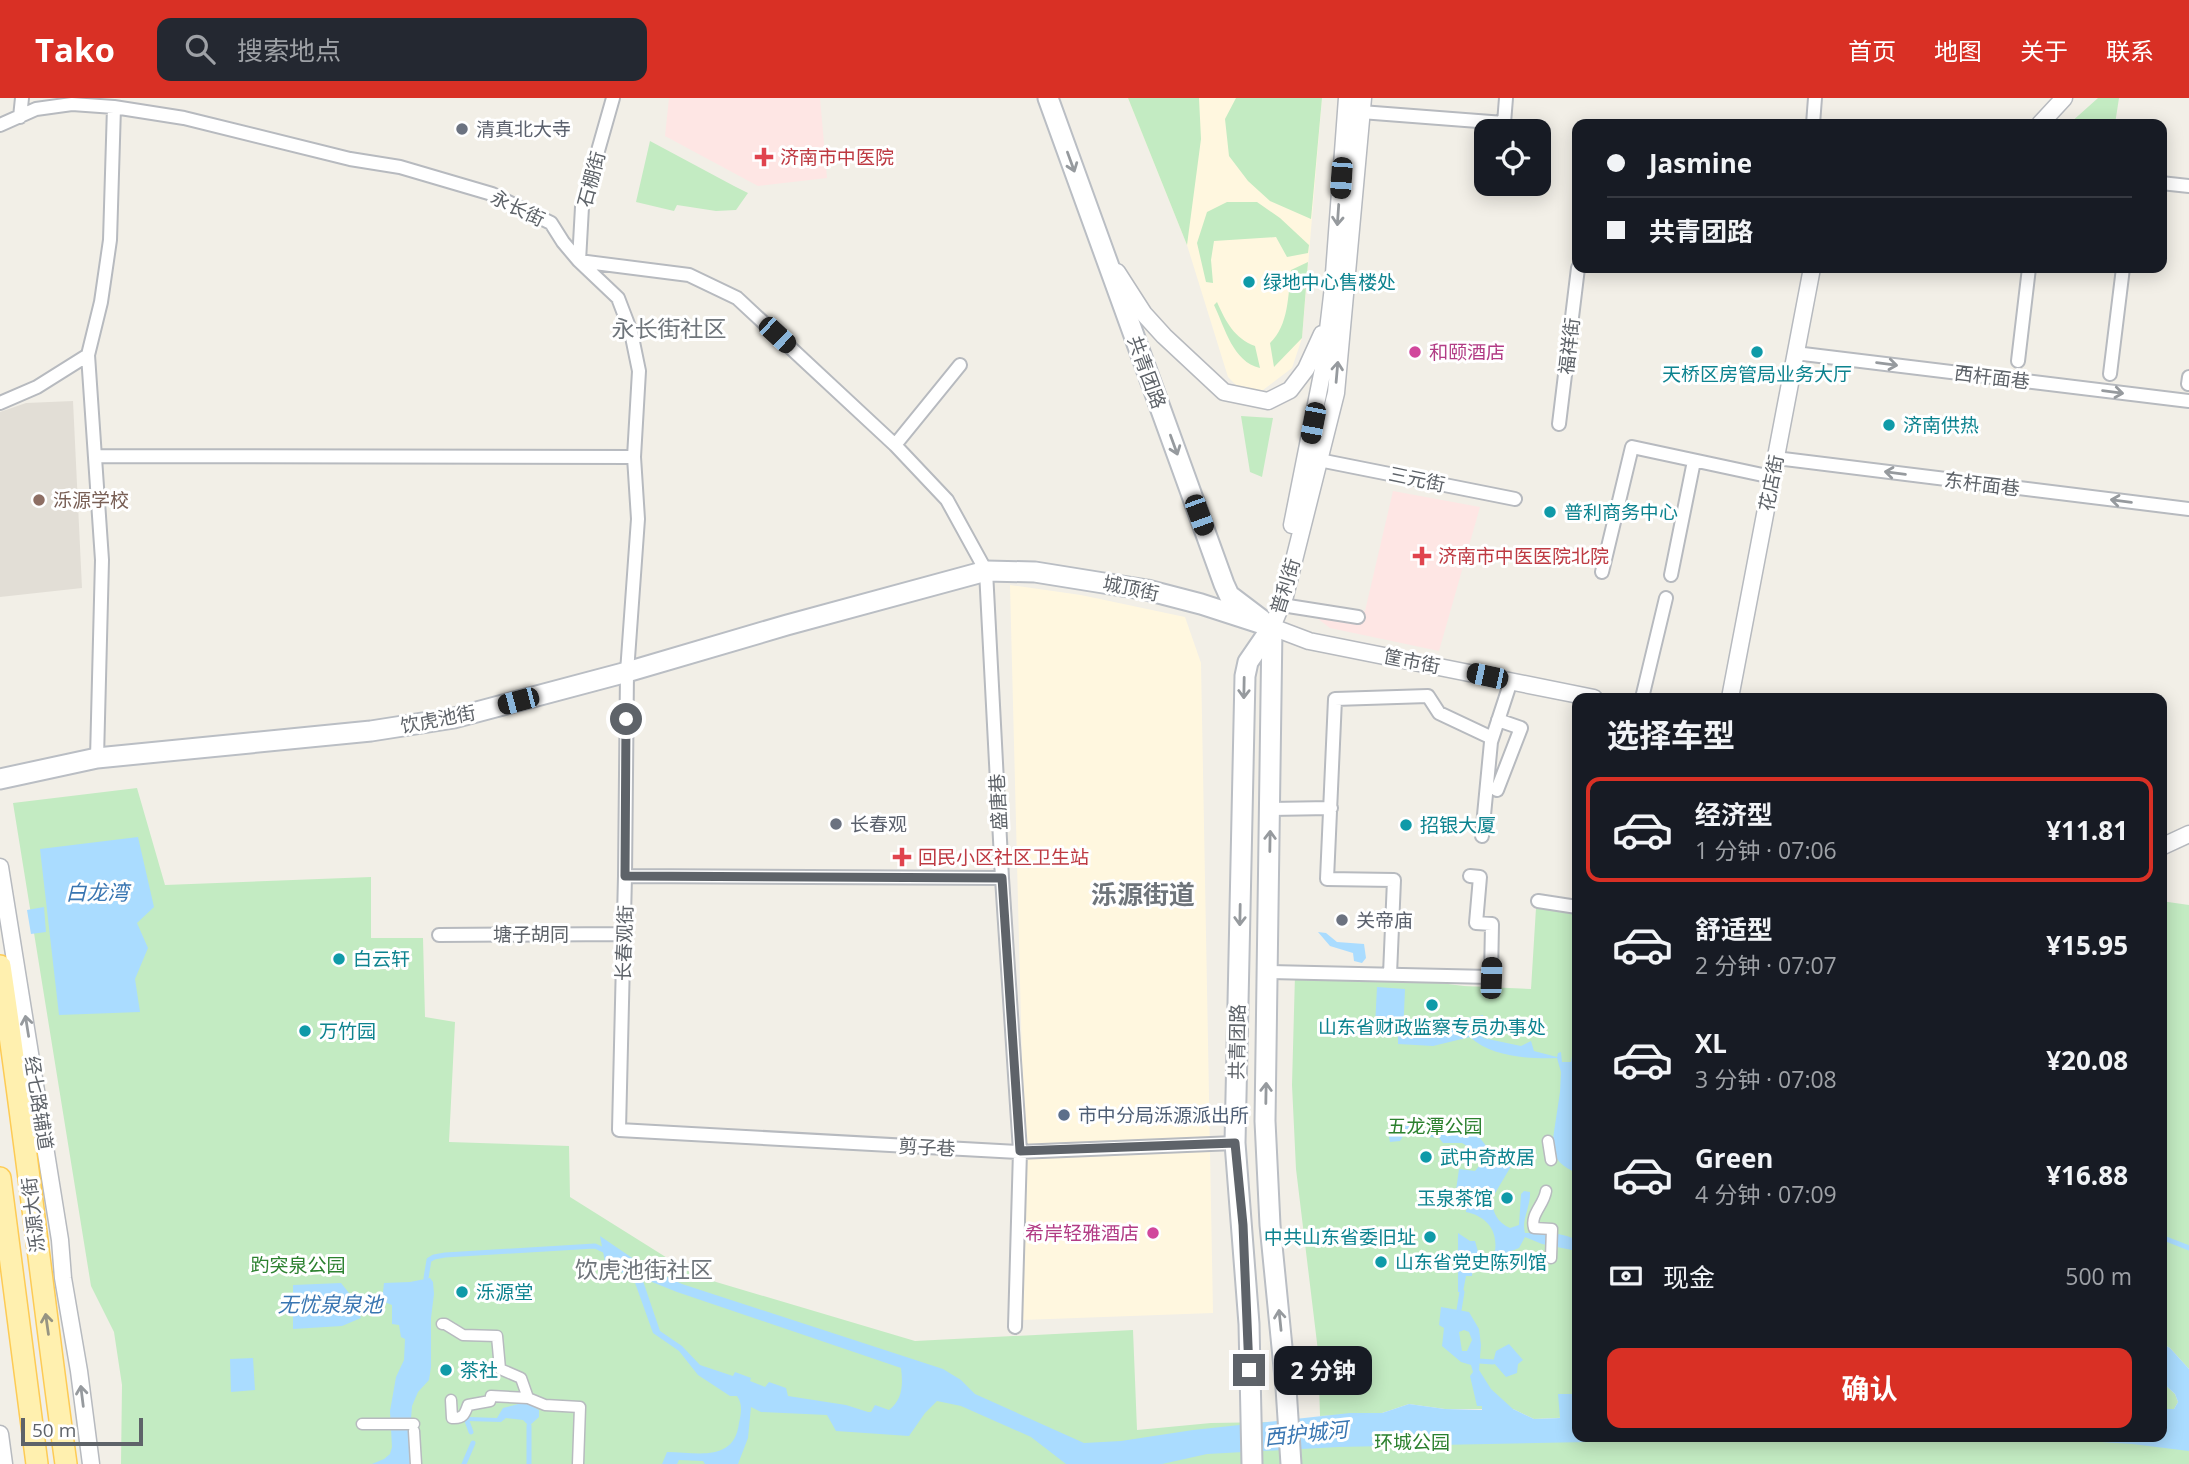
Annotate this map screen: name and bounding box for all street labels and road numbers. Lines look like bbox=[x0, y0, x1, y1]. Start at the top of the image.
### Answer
street label: 石棚街 bbox=[571, 148, 611, 210]
street label: 永长街 bbox=[487, 184, 549, 232]
street label: 福祥街 bbox=[1553, 316, 1585, 376]
street label: 共青团路 bbox=[1122, 332, 1172, 412]
street label: 西杆面巷 bbox=[1953, 359, 2031, 395]
street label: 花店街 bbox=[1753, 453, 1789, 513]
street label: 三元街 bbox=[1386, 460, 1448, 498]
street label: 东杆面巷 bbox=[1943, 466, 2021, 502]
street label: 普利街 bbox=[1264, 555, 1306, 617]
street label: 城顶街 bbox=[1100, 569, 1162, 607]
street label: 筐市街 bbox=[1382, 643, 1442, 679]
street label: 饮虎池街 bbox=[398, 699, 478, 739]
street label: 盛唐巷 bbox=[984, 773, 1012, 831]
street label: 长春观街 bbox=[610, 905, 638, 981]
street label: 塘子胡同 bbox=[493, 921, 569, 947]
street label: 共青团路 bbox=[1223, 1004, 1251, 1080]
street label: 经七路辅道 bbox=[19, 1054, 59, 1152]
street label: 剪子巷 bbox=[898, 1133, 956, 1161]
street label: 泺源大街 bbox=[15, 1176, 51, 1254]

